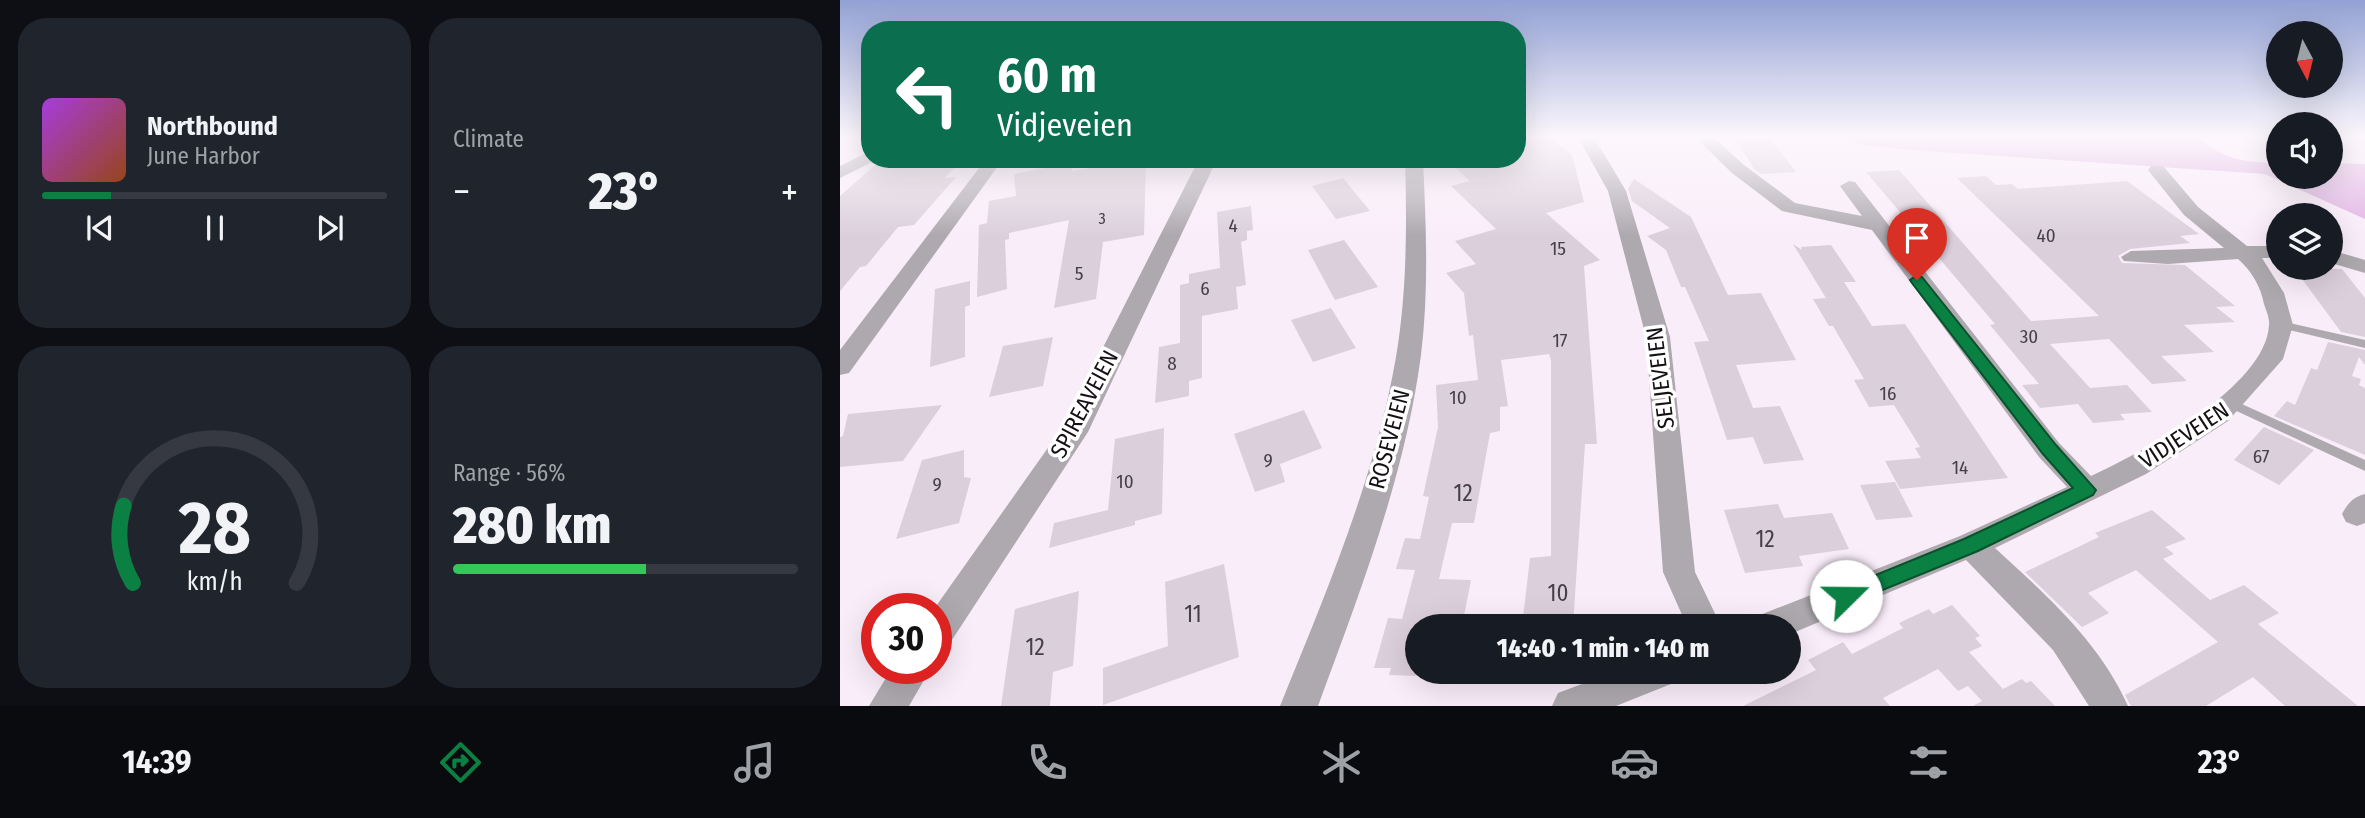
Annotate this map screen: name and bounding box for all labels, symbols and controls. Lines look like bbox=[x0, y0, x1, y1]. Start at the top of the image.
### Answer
north arrow bbox=[2266, 21, 2343, 98]
map controls bbox=[2266, 21, 2343, 280]
text: 60 m bbox=[997, 46, 1097, 105]
icon: left bbox=[882, 49, 973, 140]
text: Vidjeveien bbox=[997, 106, 1133, 144]
text: Northbound bbox=[147, 111, 278, 142]
button: sound bbox=[2266, 112, 2343, 189]
text: Climate bbox=[453, 125, 524, 153]
text: June Harbor bbox=[147, 142, 260, 170]
text: 23° bbox=[589, 160, 662, 223]
text: − bbox=[453, 169, 470, 215]
text: + bbox=[781, 169, 798, 215]
button: layers bbox=[2266, 203, 2343, 280]
pin bbox=[1887, 208, 1947, 280]
icon: previous bbox=[81, 209, 119, 247]
icon: pause bbox=[196, 209, 234, 247]
icon: next bbox=[311, 209, 349, 247]
house number: 3 bbox=[1098, 209, 1106, 228]
house number: 4 bbox=[1228, 214, 1238, 237]
icon: arrive bbox=[1898, 219, 1936, 257]
house number: 40 bbox=[2036, 224, 2056, 247]
house number: 15 bbox=[1550, 237, 1566, 260]
house number: 5 bbox=[1075, 262, 1083, 285]
house number: 6 bbox=[1200, 277, 1210, 300]
house number: 30 bbox=[2020, 325, 2038, 348]
street label: SELJEVEIEN bbox=[1640, 326, 1680, 430]
house number: 17 bbox=[1552, 329, 1568, 352]
street label: SPIREAVEIEN bbox=[1044, 345, 1124, 463]
house number: 8 bbox=[1167, 352, 1177, 375]
house number: 16 bbox=[1880, 382, 1896, 405]
street label: ROSEVEIEN bbox=[1362, 386, 1416, 492]
house number: 10 bbox=[1449, 386, 1467, 409]
street label: VIDJEVEIEN bbox=[2134, 396, 2234, 474]
house number: 67 bbox=[2253, 445, 2270, 468]
house number: 9 bbox=[1263, 449, 1273, 472]
house number: 14 bbox=[1952, 456, 1968, 479]
text: Range · 56% bbox=[453, 459, 565, 487]
house number: 10 bbox=[1116, 470, 1134, 493]
house number: 9 bbox=[932, 473, 942, 496]
house number: 12 bbox=[1453, 479, 1473, 507]
text: 28 bbox=[177, 485, 251, 572]
text: 280 km bbox=[453, 494, 611, 557]
house number: 12 bbox=[1755, 525, 1775, 553]
position arrow bbox=[1809, 559, 1883, 633]
text: km/h bbox=[187, 567, 242, 597]
house number: 10 bbox=[1548, 579, 1568, 607]
speed limit sign: 30 bbox=[861, 593, 952, 684]
house number: 11 bbox=[1184, 600, 1202, 628]
house number: 12 bbox=[1025, 633, 1045, 661]
text: 14:40 · 1 min · 140 m bbox=[1497, 633, 1709, 664]
icon: directions bbox=[436, 738, 485, 787]
icon: music bbox=[730, 738, 779, 787]
icon: phone bbox=[1023, 738, 1072, 787]
icon: climate bbox=[1317, 738, 1366, 787]
icon: car bbox=[1610, 738, 1659, 787]
icon: filters bbox=[1904, 738, 1953, 787]
text: 14:39 bbox=[122, 743, 192, 781]
text: 23° bbox=[2198, 743, 2243, 781]

